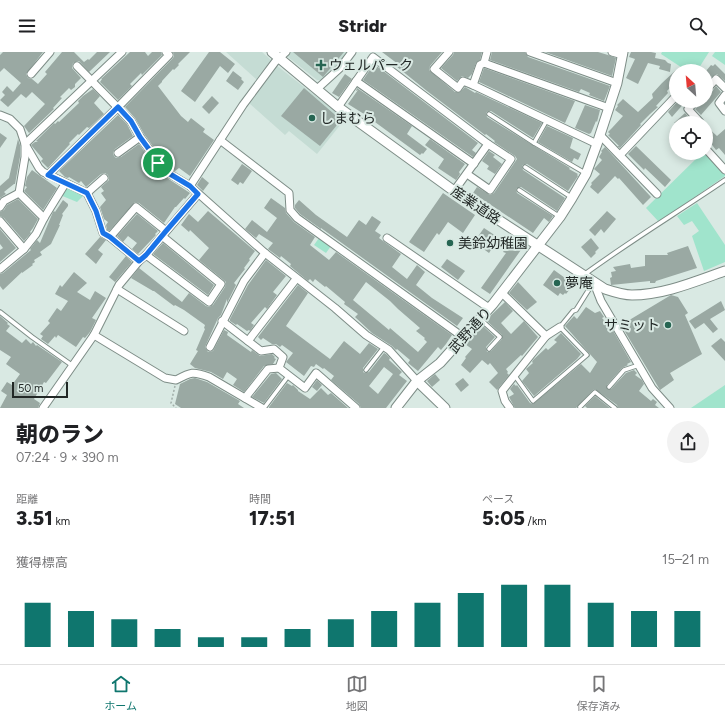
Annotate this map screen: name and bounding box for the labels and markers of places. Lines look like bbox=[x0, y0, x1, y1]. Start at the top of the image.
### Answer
place label: ウェルパーク bbox=[329, 57, 413, 74]
marker: ウェルパーク bbox=[316, 60, 326, 70]
place label: しまむら bbox=[320, 110, 376, 127]
marker: しまむら bbox=[307, 113, 317, 123]
pin bbox=[141, 146, 175, 180]
place label: 美鈴幼稚園 bbox=[458, 235, 528, 252]
marker: 美鈴幼稚園 bbox=[445, 238, 455, 248]
place label: 夢庵 bbox=[565, 275, 593, 292]
marker: 夢庵 bbox=[552, 278, 562, 288]
place label: サミット bbox=[604, 317, 660, 334]
marker: サミット bbox=[663, 320, 673, 330]

